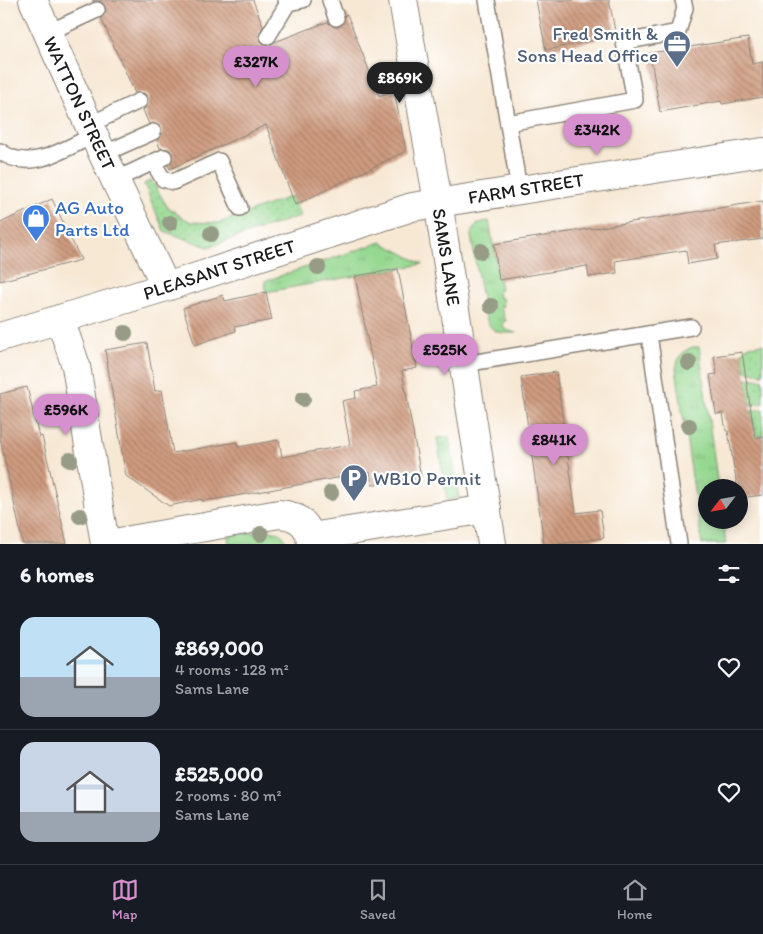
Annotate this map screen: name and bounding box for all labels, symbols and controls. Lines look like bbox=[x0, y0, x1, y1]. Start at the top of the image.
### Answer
place label: Fred Smith & Sons Head Office bbox=[517, 22, 658, 67]
office icon: Fred Smith & Sons Head Office bbox=[662, 29, 692, 68]
street label: WATTON STREET bbox=[39, 33, 121, 174]
pin: £327K bbox=[221, 46, 291, 88]
text: £327K bbox=[234, 52, 278, 71]
pin: £869K bbox=[365, 62, 435, 104]
text: £869K bbox=[378, 68, 422, 87]
pin: £342K bbox=[562, 114, 632, 156]
text: £342K bbox=[574, 120, 620, 139]
street label: FARM STREET bbox=[466, 168, 586, 209]
place label: AG Auto Parts Ltd bbox=[55, 196, 130, 241]
shop icon: AG Auto Parts Ltd bbox=[21, 203, 51, 242]
street label: SAMS LANE bbox=[427, 207, 466, 307]
street label: PLEASANT STREET bbox=[140, 234, 298, 305]
pin: £525K bbox=[410, 334, 480, 376]
text: £525K bbox=[423, 340, 467, 359]
pin: £596K bbox=[31, 394, 101, 436]
text: £596K bbox=[44, 400, 88, 419]
pin: £841K bbox=[519, 424, 589, 466]
text: £841K bbox=[532, 430, 576, 449]
parking icon: WB10 Permit bbox=[339, 463, 369, 502]
place label: WB10 Permit bbox=[373, 467, 481, 490]
north arrow bbox=[698, 479, 748, 529]
map controls bbox=[698, 479, 748, 529]
icon: filters bbox=[715, 560, 743, 588]
text: 6 homes bbox=[20, 562, 94, 587]
text: £869,000 bbox=[175, 635, 264, 660]
icon: home bbox=[60, 637, 120, 697]
icon: heart bbox=[715, 653, 743, 681]
text: 4 rooms · 128 m² bbox=[175, 660, 289, 679]
text: Sams Lane bbox=[175, 679, 249, 698]
text: £525,000 bbox=[175, 761, 263, 786]
icon: home bbox=[60, 762, 120, 822]
icon: heart bbox=[715, 778, 743, 806]
text: 2 rooms · 80 m² bbox=[175, 786, 281, 805]
text: Sams Lane bbox=[175, 805, 249, 824]
tab: Map bbox=[111, 876, 139, 923]
tab: Saved bbox=[360, 876, 396, 923]
tab: Home bbox=[617, 876, 652, 923]

